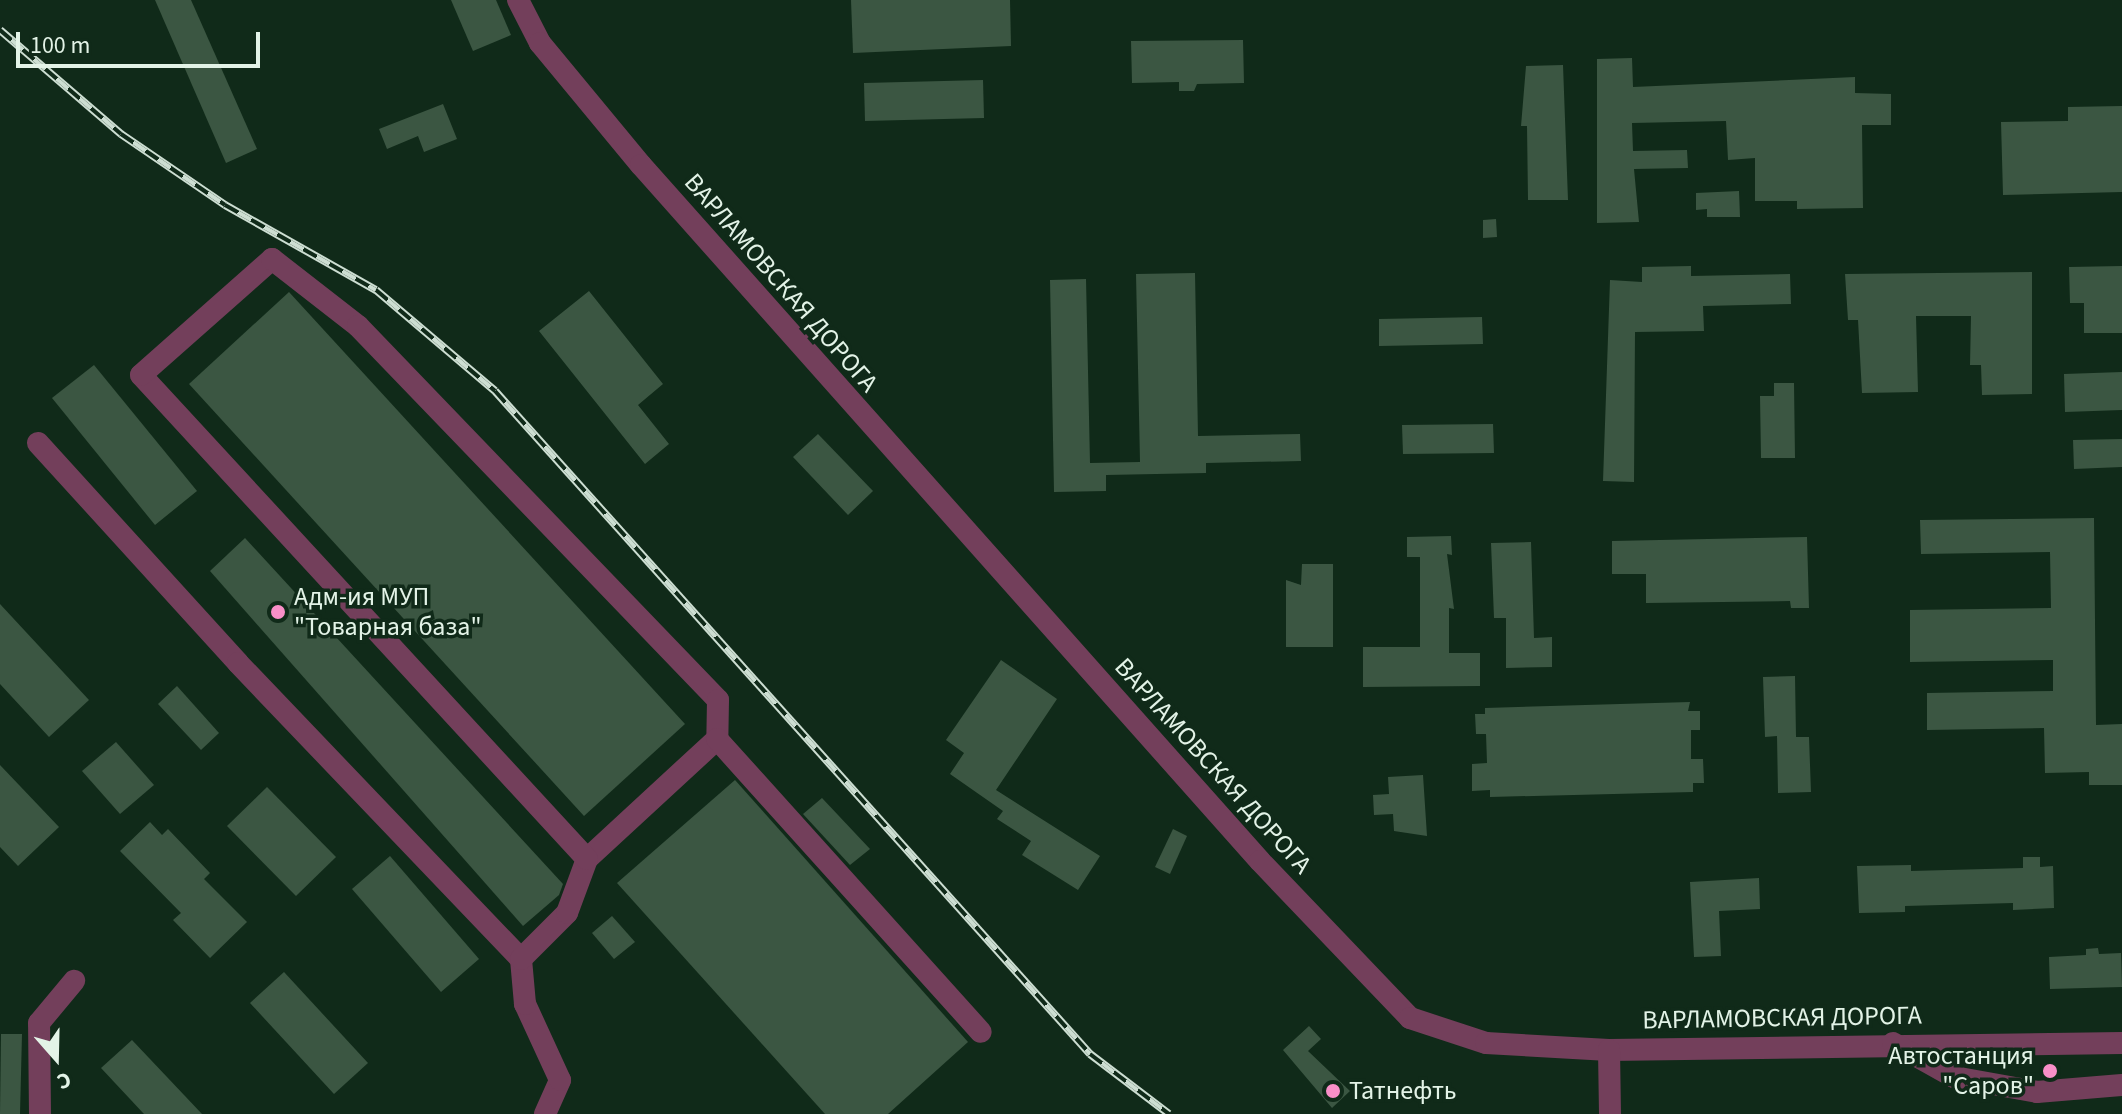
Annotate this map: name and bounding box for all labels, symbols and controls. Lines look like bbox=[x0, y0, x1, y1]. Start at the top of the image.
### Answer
scale bar bbox=[20, 16, 264, 66]
text: 100 m bbox=[30, 28, 90, 63]
street label: ВАРЛАМОВСКАЯ ДОРОГА bbox=[678, 167, 884, 399]
place label: Адм-ия МУП "Товарная база" bbox=[294, 581, 481, 642]
marker: Адм-ия МУП "Товарная база" bbox=[269, 603, 287, 621]
street label: ВАРЛАМОВСКАЯ ДОРОГА bbox=[1108, 652, 1318, 880]
street label: ВАРЛАМОВСКАЯ ДОРОГА bbox=[1642, 1000, 1922, 1036]
north arrow bbox=[16, 1018, 96, 1098]
place label: Автостанция "Саров" bbox=[1888, 1040, 2034, 1102]
marker: Автостанция "Саров" bbox=[2041, 1062, 2059, 1080]
text: С bbox=[53, 1063, 76, 1098]
place label: Татнефть bbox=[1349, 1075, 1457, 1107]
marker: Татнефть bbox=[1324, 1082, 1342, 1100]

